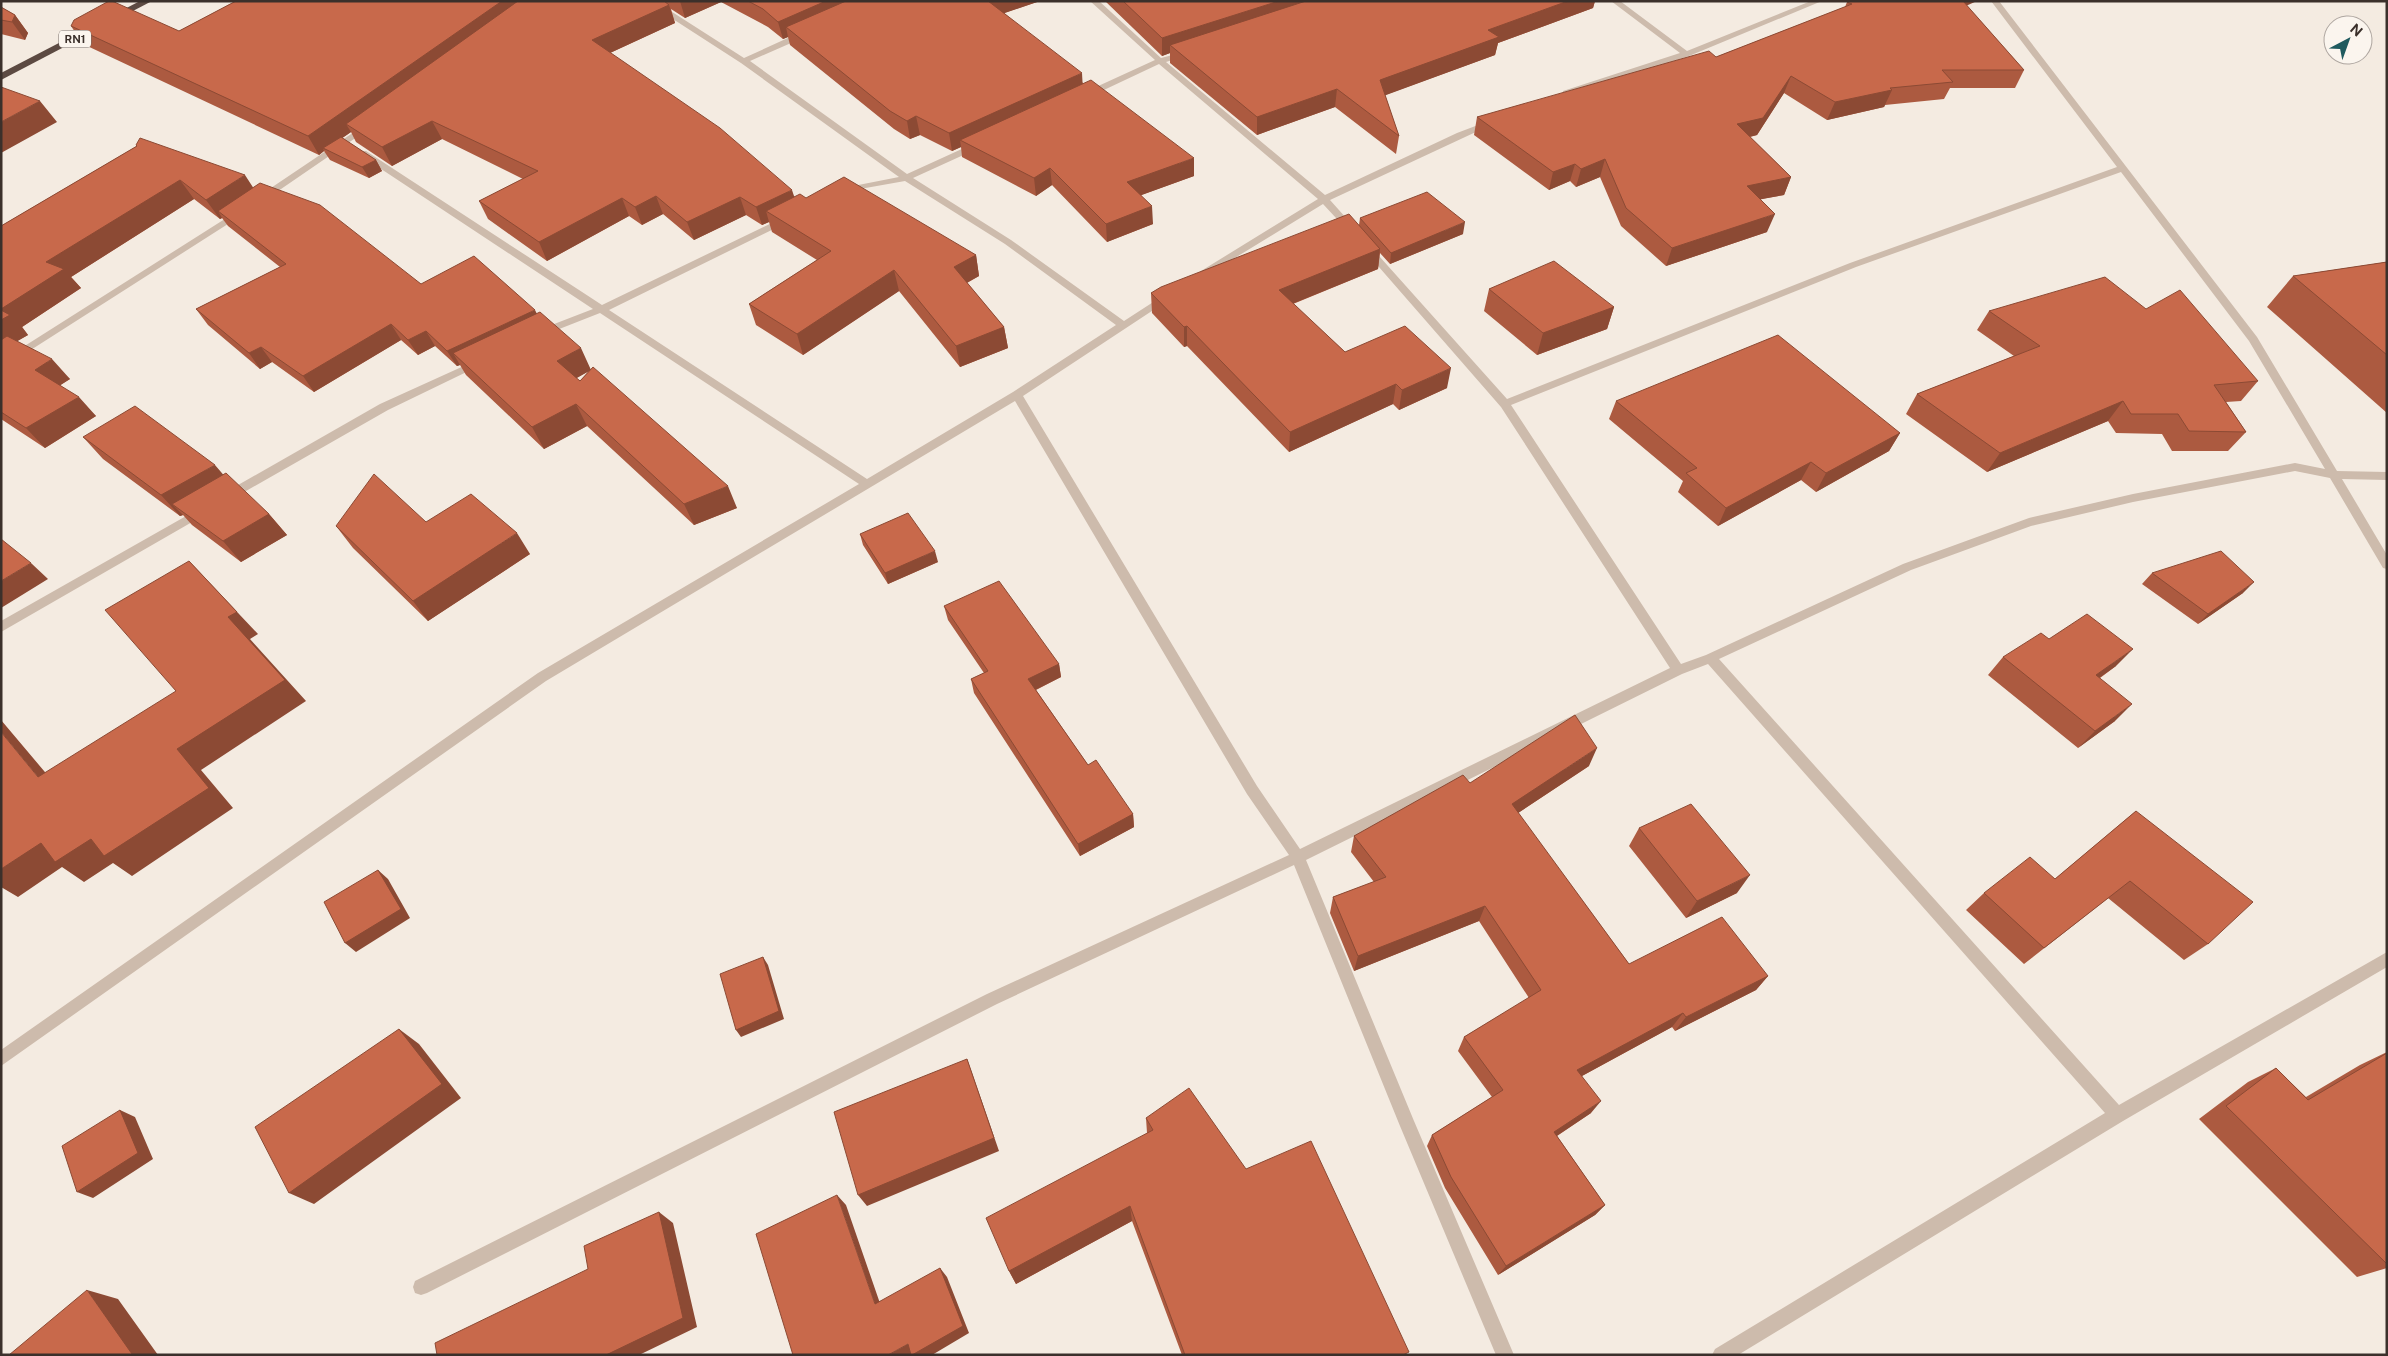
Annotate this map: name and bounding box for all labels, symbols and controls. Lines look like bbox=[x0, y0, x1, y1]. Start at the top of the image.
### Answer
north arrow bbox=[2323, 15, 2373, 65]
text: N bbox=[2347, 21, 2366, 40]
road number: RN1 bbox=[59, 30, 91, 48]

